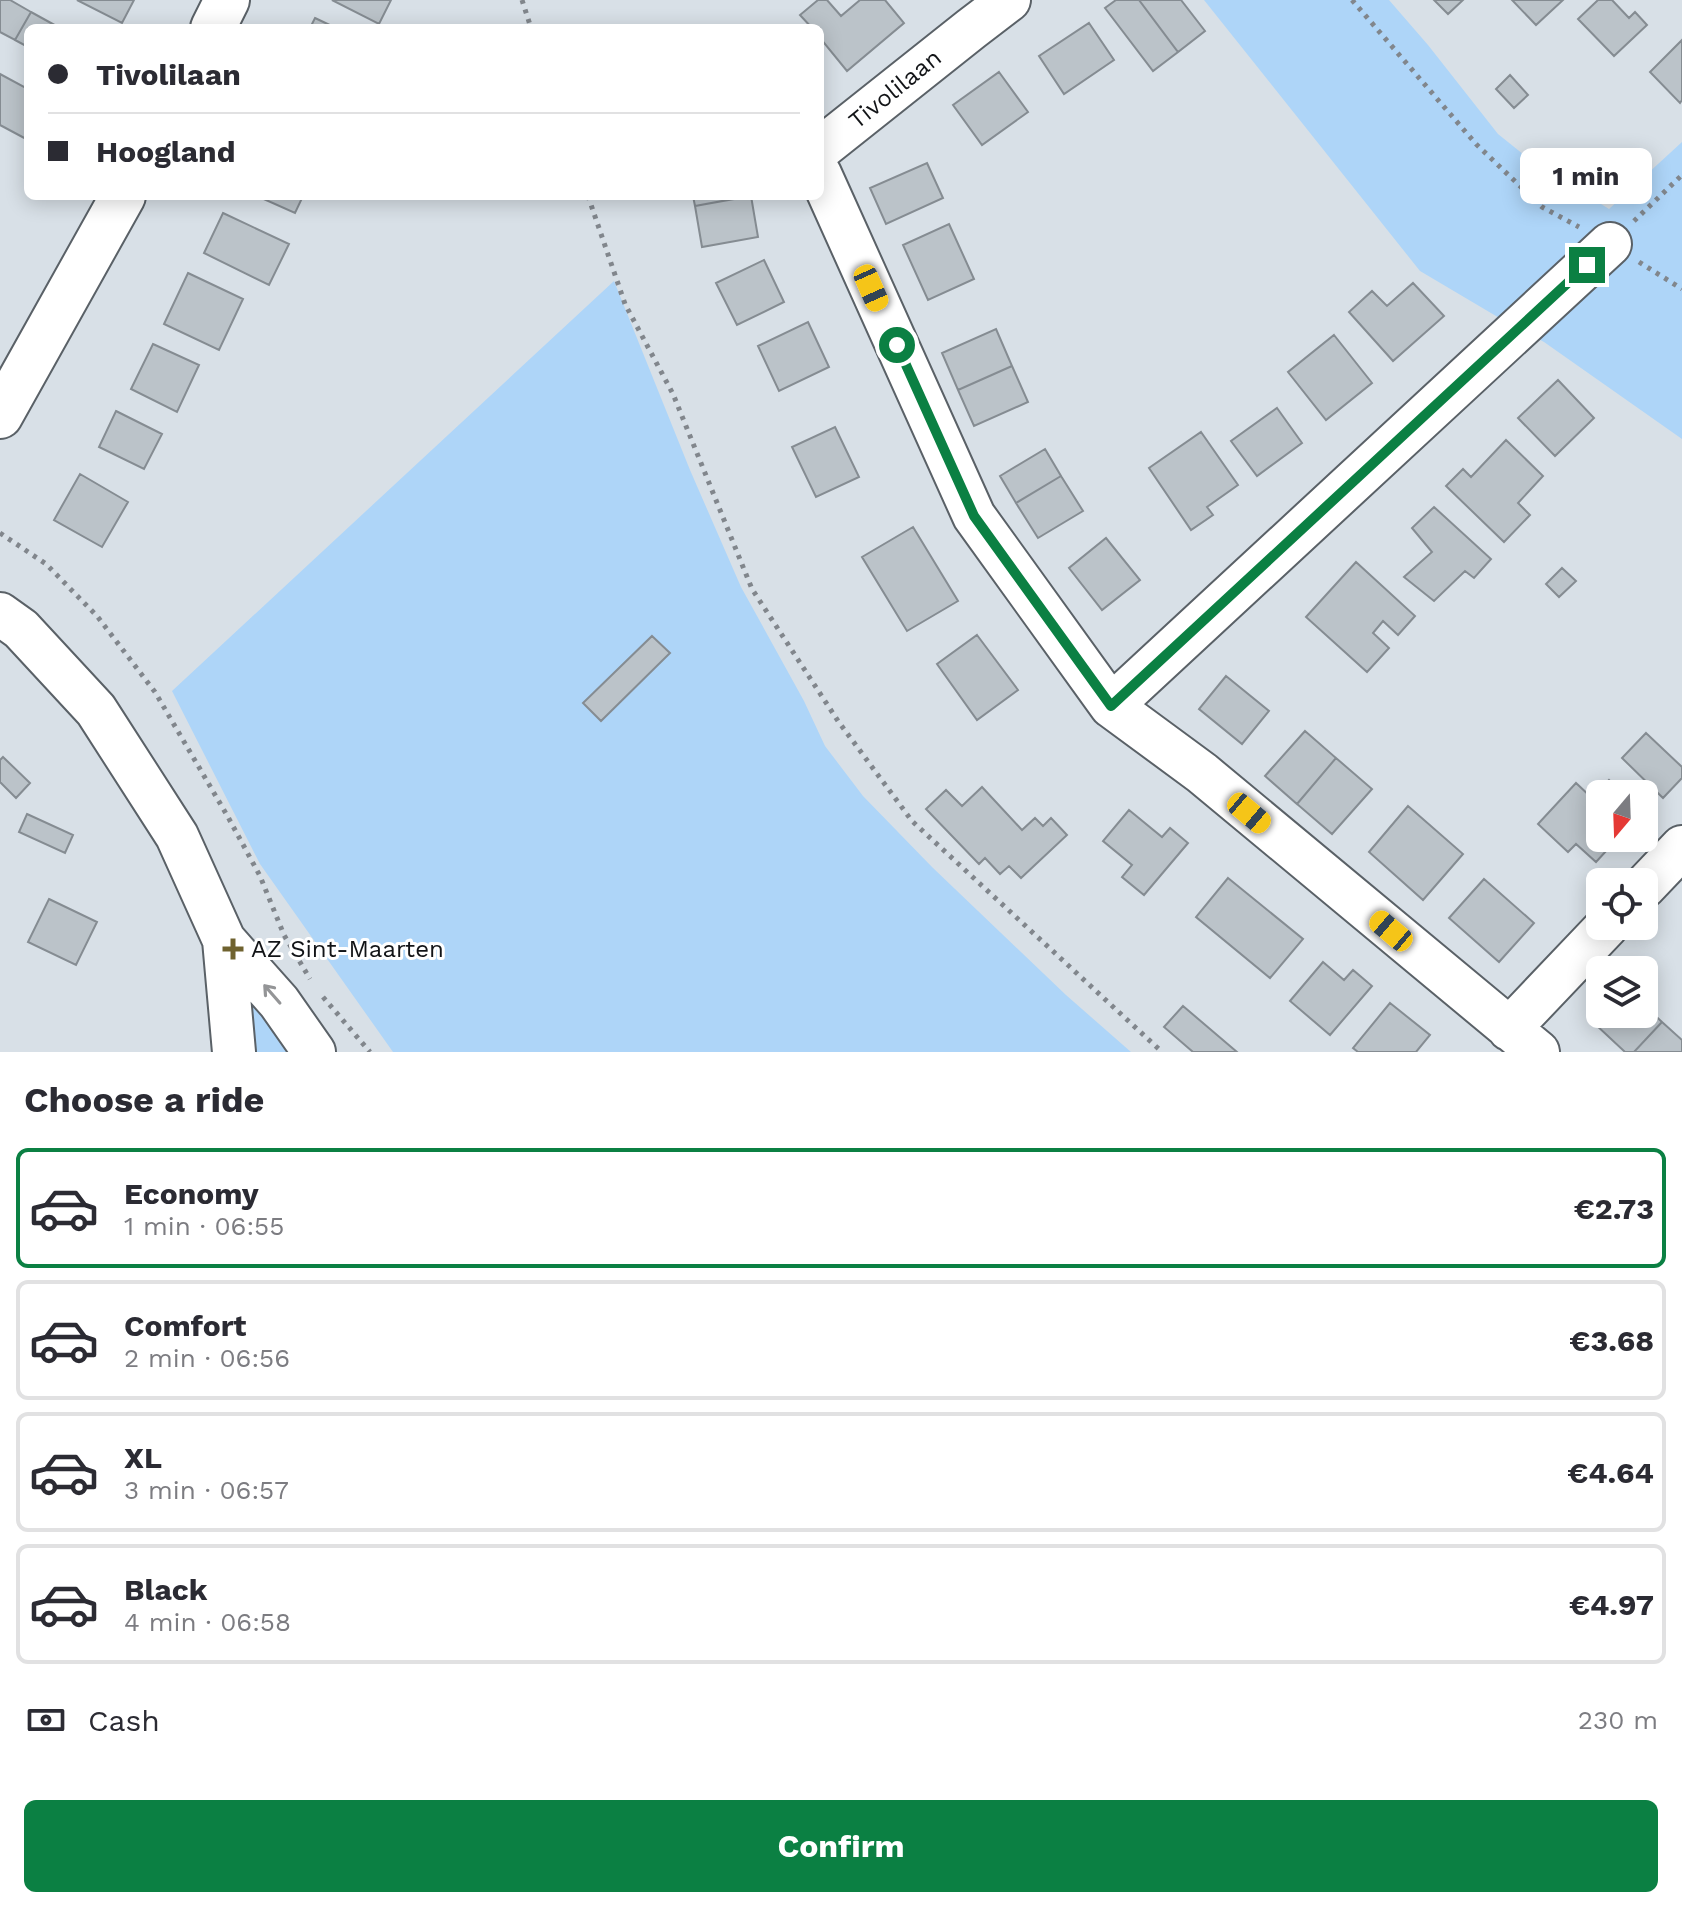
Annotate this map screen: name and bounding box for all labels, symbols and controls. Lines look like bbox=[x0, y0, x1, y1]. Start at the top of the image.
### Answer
street label: Tivolilaan bbox=[843, 43, 947, 135]
text: Tivolilaan bbox=[96, 57, 241, 92]
text: Hoogland bbox=[96, 134, 236, 169]
callout: 1 min bbox=[1521, 149, 1653, 205]
text: 1 min bbox=[1553, 161, 1619, 191]
route end bbox=[1569, 247, 1605, 283]
car bbox=[850, 261, 892, 315]
route start bbox=[879, 327, 915, 363]
north arrow bbox=[1586, 780, 1658, 852]
map controls bbox=[1586, 780, 1658, 1028]
car bbox=[1223, 788, 1275, 838]
button: locate bbox=[1586, 868, 1658, 940]
car bbox=[1365, 906, 1417, 956]
place label: AZ Sint-Maarten bbox=[251, 935, 444, 963]
marker: AZ Sint-Maarten bbox=[222, 938, 244, 960]
button: layers bbox=[1586, 956, 1658, 1028]
one-way arrow bbox=[263, 984, 281, 1004]
text: Choose a ride bbox=[24, 1079, 264, 1121]
icon: car bbox=[28, 1172, 100, 1244]
text: Economy bbox=[124, 1176, 259, 1211]
text: €2.73 bbox=[1574, 1191, 1654, 1226]
text: 1 min · 06:55 bbox=[124, 1211, 284, 1241]
icon: car bbox=[28, 1304, 100, 1376]
text: Comfort bbox=[124, 1308, 246, 1343]
text: €3.68 bbox=[1569, 1323, 1654, 1358]
text: 2 min · 06:56 bbox=[124, 1343, 290, 1373]
icon: car bbox=[28, 1436, 100, 1508]
text: XL bbox=[124, 1440, 162, 1475]
text: €4.64 bbox=[1567, 1455, 1654, 1490]
text: 3 min · 06:57 bbox=[124, 1475, 289, 1505]
icon: car bbox=[28, 1568, 100, 1640]
text: Black bbox=[124, 1572, 208, 1607]
text: €4.97 bbox=[1569, 1587, 1654, 1622]
text: 4 min · 06:58 bbox=[124, 1607, 291, 1637]
icon: cash bbox=[24, 1698, 68, 1742]
text: Cash bbox=[88, 1703, 160, 1738]
text: 230 m bbox=[1578, 1705, 1658, 1735]
button: Confirm bbox=[24, 1800, 1658, 1892]

